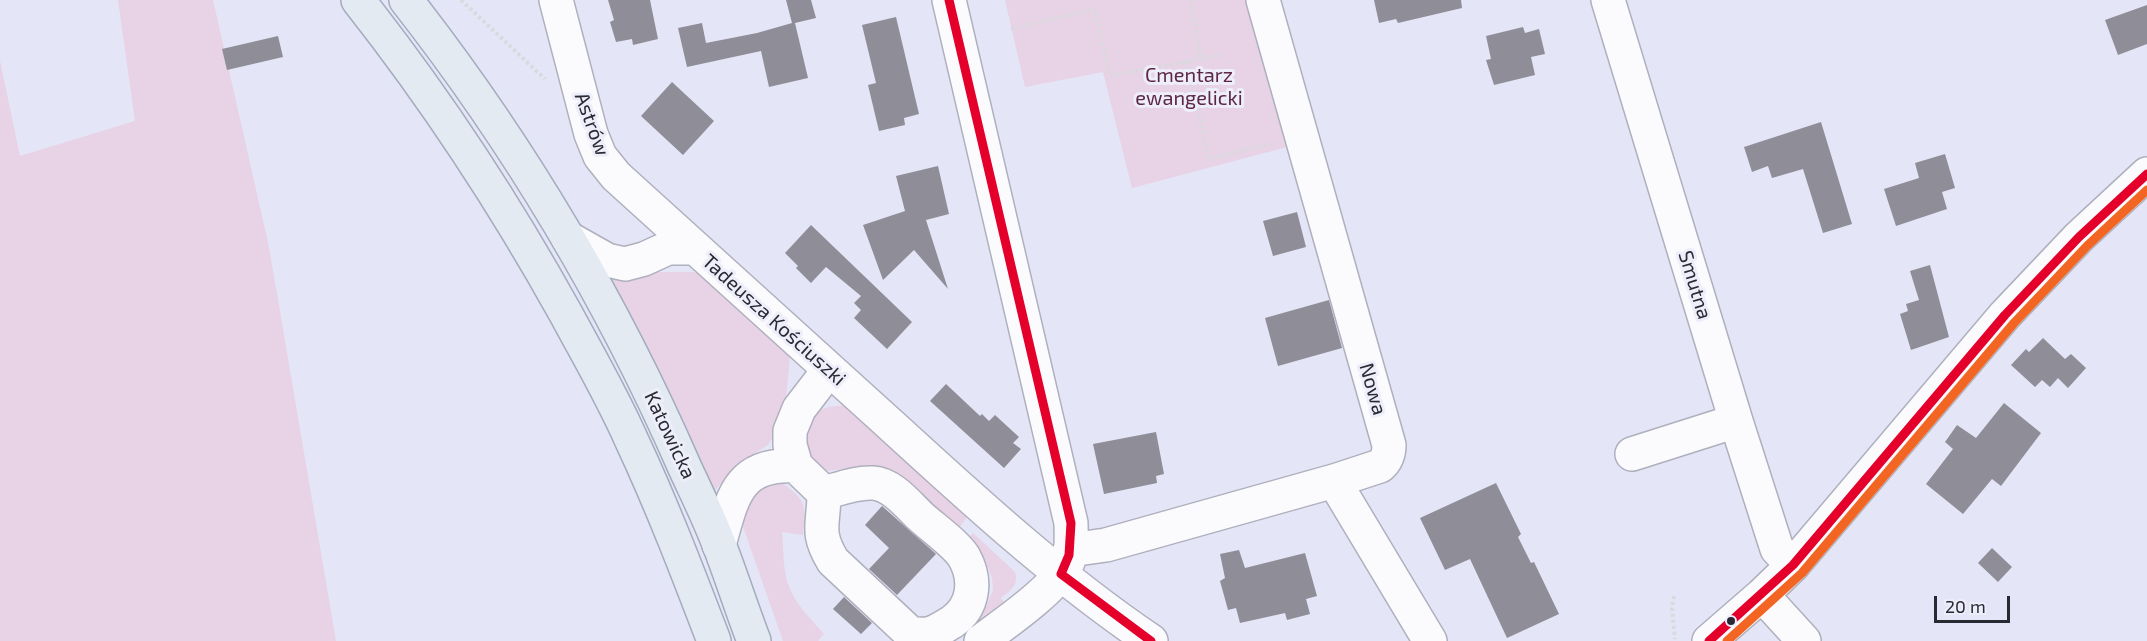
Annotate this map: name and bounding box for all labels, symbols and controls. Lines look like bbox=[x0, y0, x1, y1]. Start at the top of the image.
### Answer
park label: Cmentarz ewangelicki bbox=[1135, 63, 1243, 110]
street label: Astrów bbox=[569, 89, 615, 159]
street label: Smutna bbox=[1673, 248, 1717, 322]
street label: Tadeusza Kościuszki bbox=[697, 249, 851, 391]
street label: Nowa bbox=[1354, 360, 1392, 418]
street label: Katowicka bbox=[639, 387, 701, 483]
scale bar bbox=[1937, 584, 2014, 622]
text: 20 m bbox=[1945, 595, 1986, 617]
unlabelled marker bbox=[1725, 615, 1737, 627]

